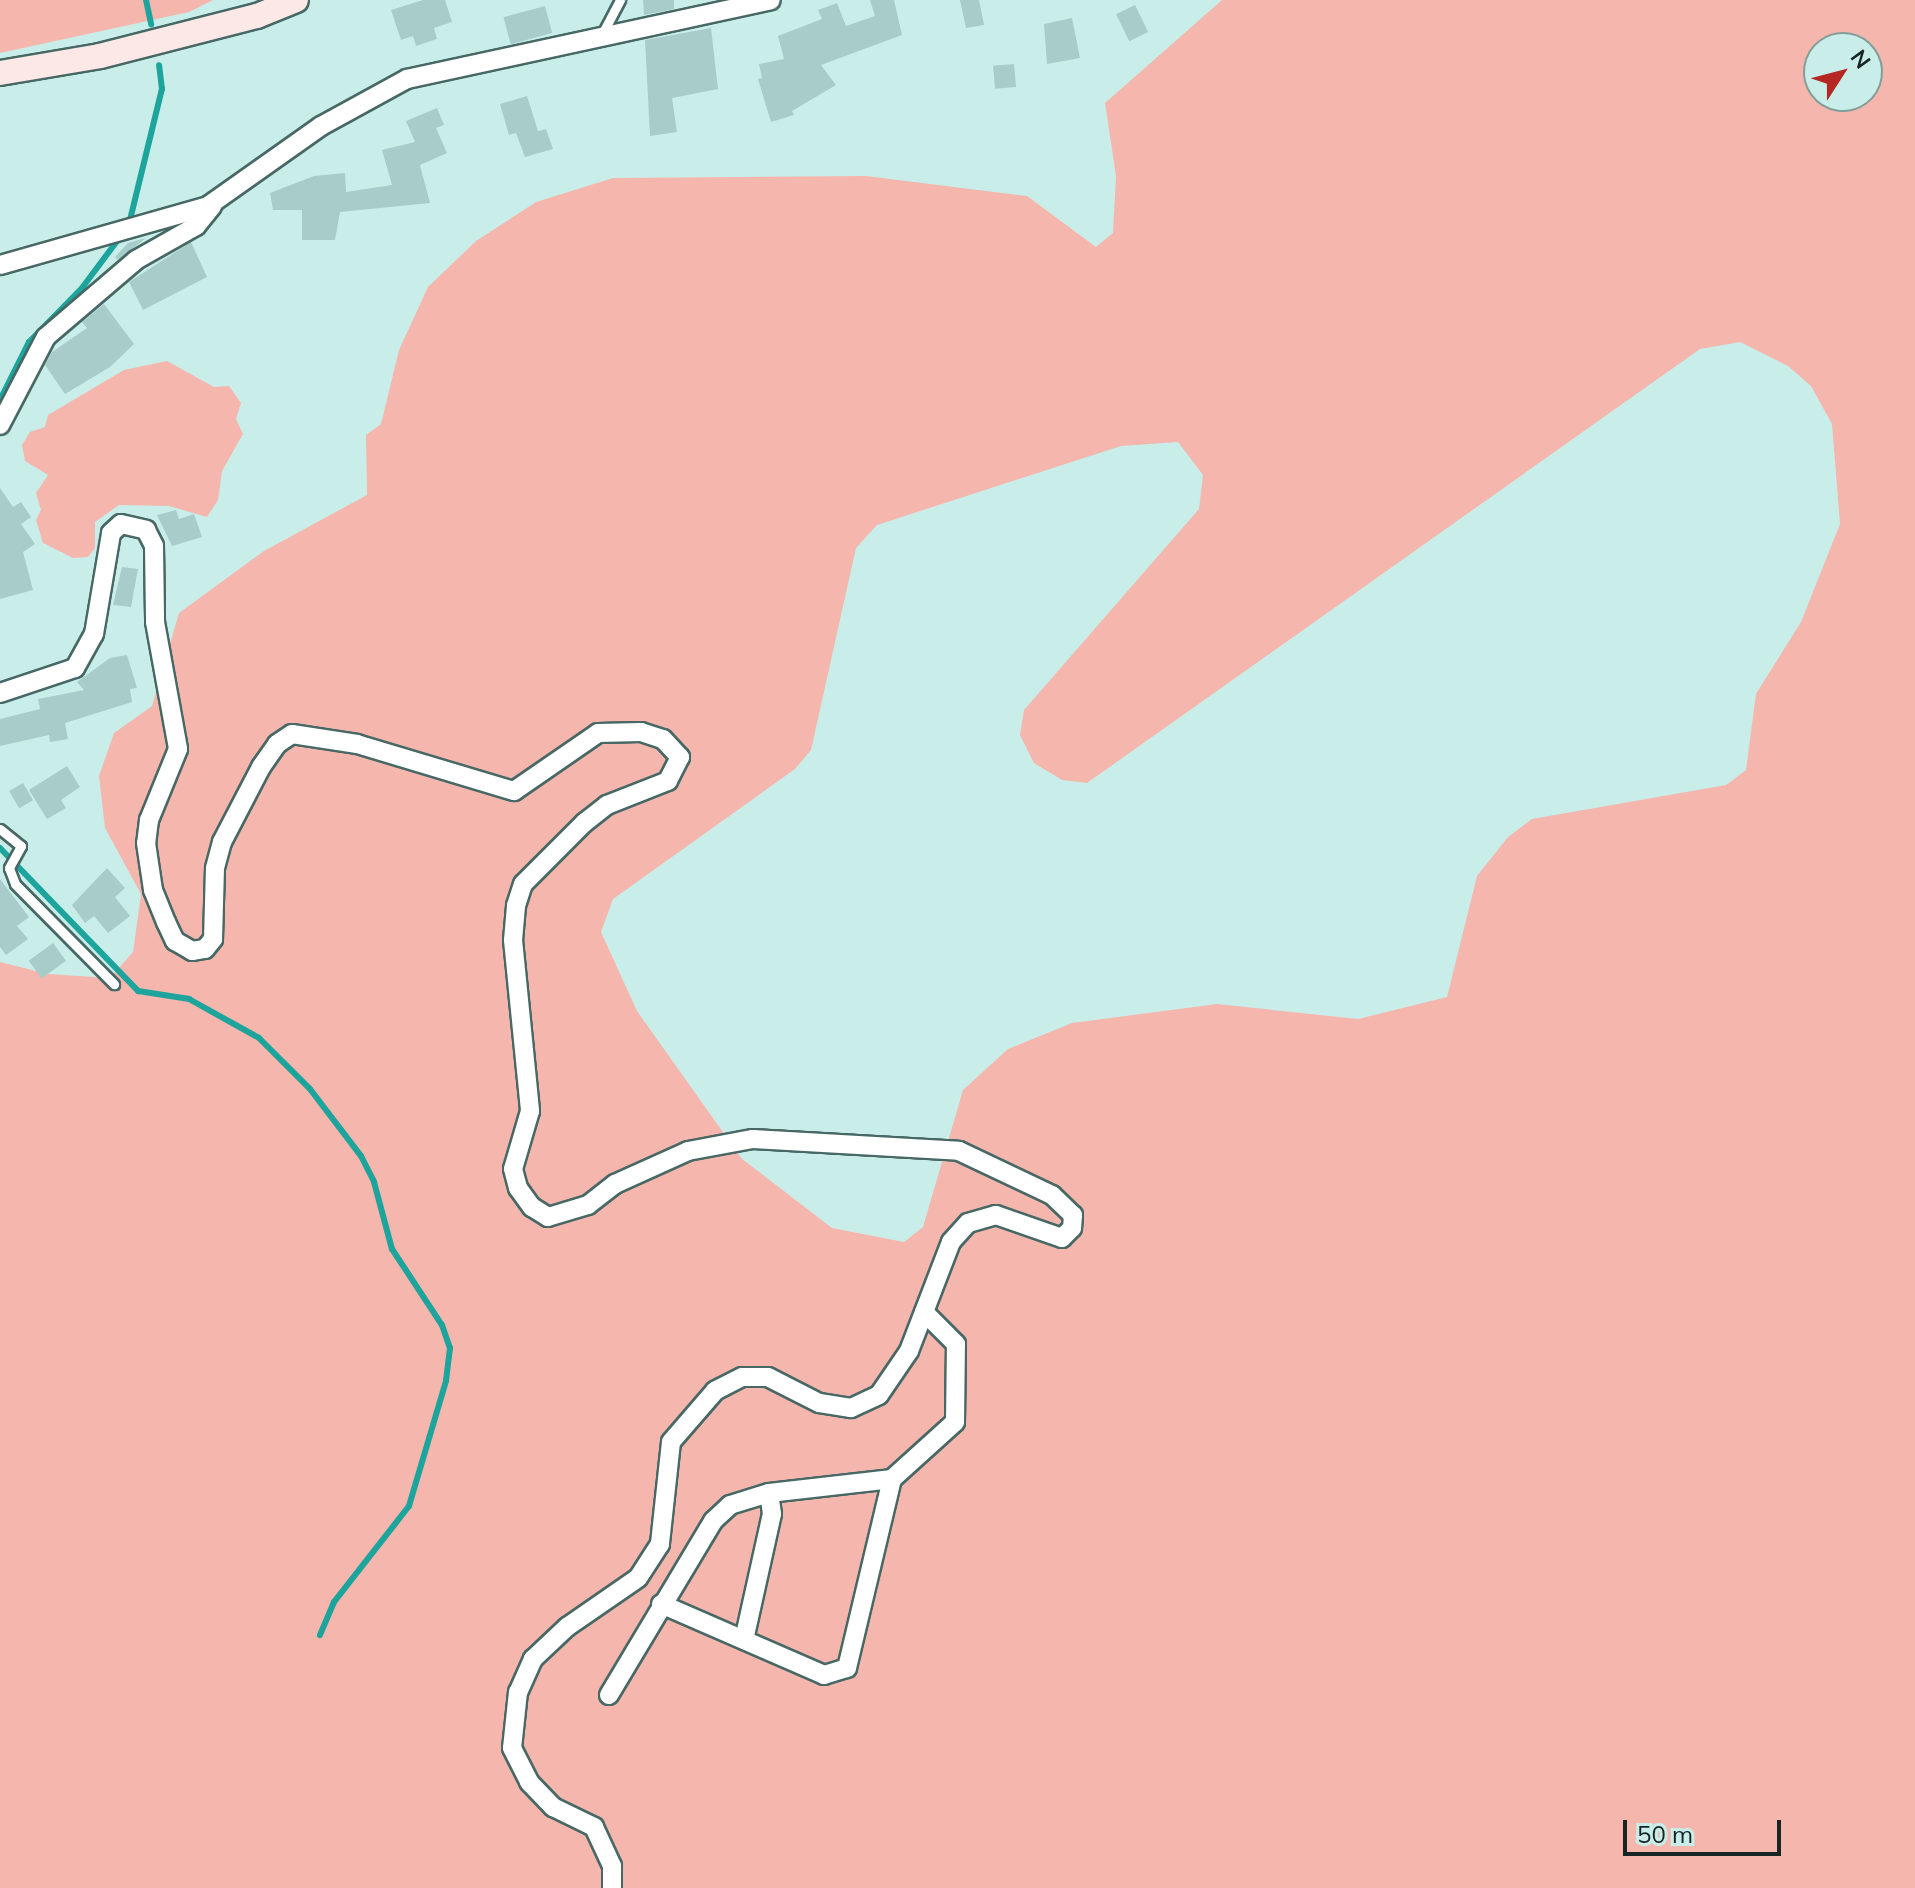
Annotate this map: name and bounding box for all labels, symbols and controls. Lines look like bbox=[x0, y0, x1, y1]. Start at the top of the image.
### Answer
north arrow bbox=[1803, 32, 1883, 112]
text: N bbox=[1845, 44, 1877, 74]
scale bar bbox=[1627, 1804, 1785, 1854]
text: 50 m bbox=[1637, 1819, 1693, 1849]

